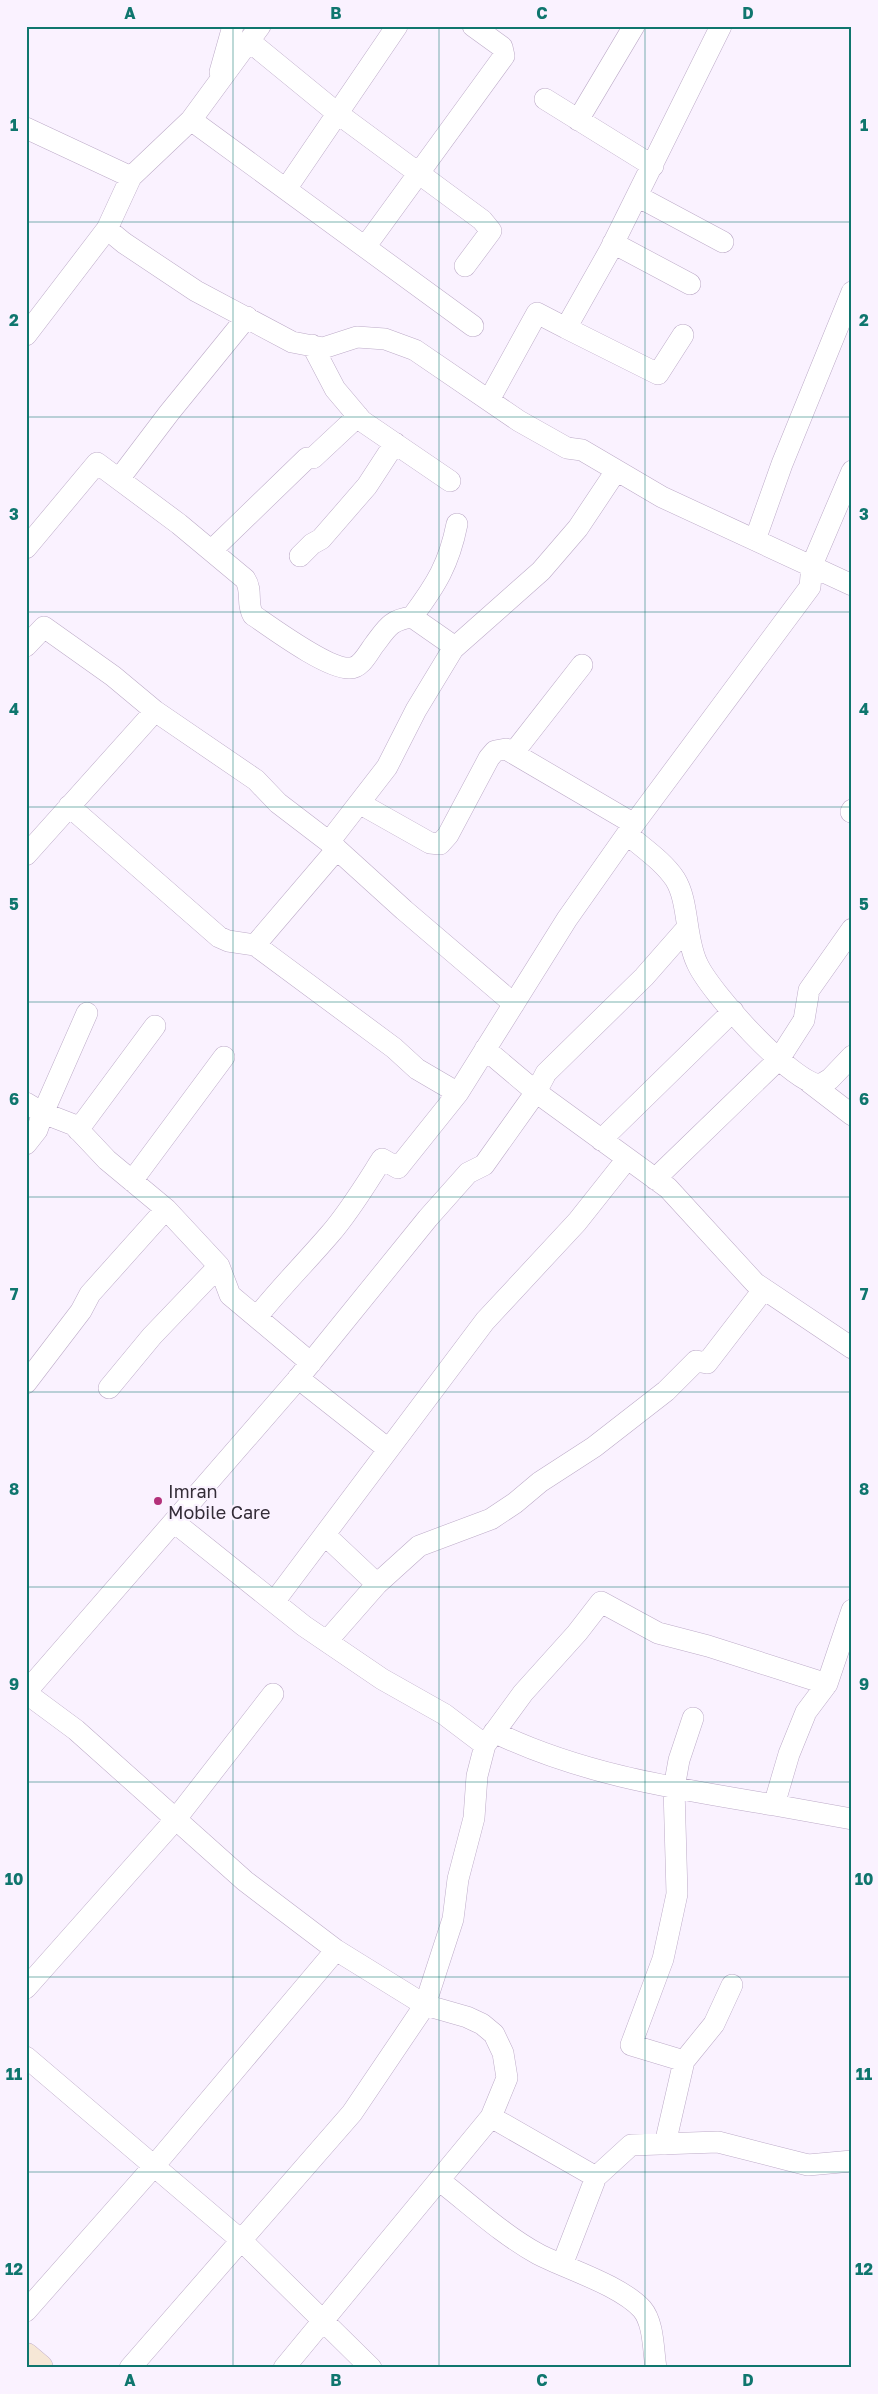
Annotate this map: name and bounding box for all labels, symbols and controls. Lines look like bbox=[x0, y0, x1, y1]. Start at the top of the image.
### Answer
text: A bbox=[124, 3, 136, 23]
text: B bbox=[330, 3, 342, 23]
text: C bbox=[536, 3, 548, 23]
text: D bbox=[742, 3, 754, 23]
text: 1 bbox=[10, 115, 18, 135]
text: 1 bbox=[860, 115, 868, 135]
text: 2 bbox=[9, 310, 19, 330]
text: 2 bbox=[859, 310, 869, 330]
text: 3 bbox=[9, 504, 19, 524]
text: 3 bbox=[859, 504, 869, 524]
text: 4 bbox=[9, 699, 19, 719]
text: 4 bbox=[859, 699, 869, 719]
text: 5 bbox=[9, 894, 19, 914]
text: 5 bbox=[859, 894, 869, 914]
text: 6 bbox=[9, 1089, 19, 1109]
text: 6 bbox=[859, 1089, 869, 1109]
text: 7 bbox=[10, 1284, 19, 1304]
text: 7 bbox=[860, 1284, 869, 1304]
text: 8 bbox=[9, 1479, 19, 1499]
text: 8 bbox=[859, 1479, 869, 1499]
place label: Imran Mobile Care bbox=[168, 1480, 270, 1523]
marker: Imran Mobile Care bbox=[152, 1495, 164, 1507]
text: 9 bbox=[9, 1674, 19, 1694]
text: 9 bbox=[859, 1674, 869, 1694]
text: 10 bbox=[5, 1869, 23, 1889]
text: 10 bbox=[855, 1869, 873, 1889]
text: 11 bbox=[6, 2064, 22, 2084]
text: 11 bbox=[856, 2064, 872, 2084]
text: 12 bbox=[5, 2259, 23, 2279]
text: 12 bbox=[855, 2259, 873, 2279]
text: A bbox=[124, 2370, 136, 2390]
text: B bbox=[330, 2370, 342, 2390]
text: C bbox=[536, 2370, 548, 2390]
text: D bbox=[742, 2370, 754, 2390]

